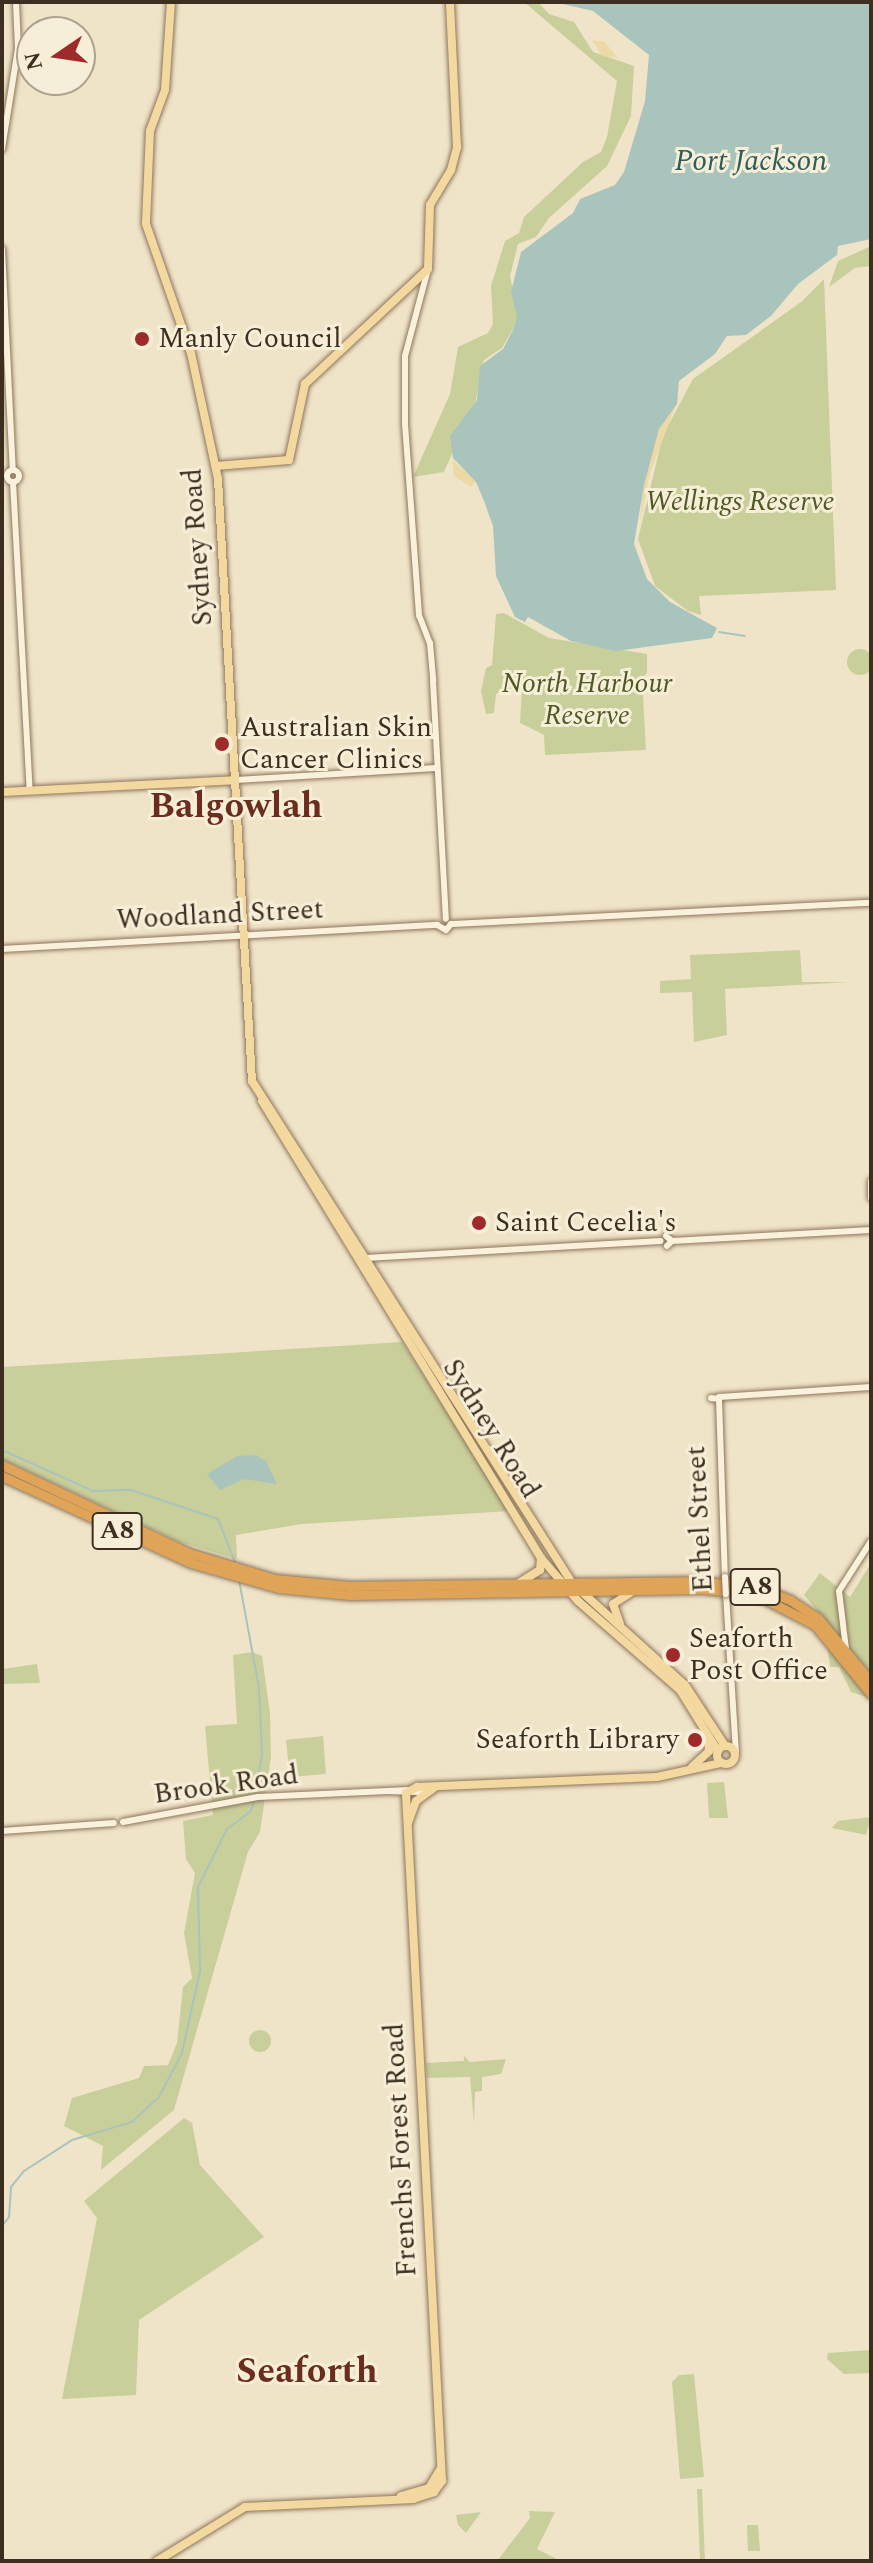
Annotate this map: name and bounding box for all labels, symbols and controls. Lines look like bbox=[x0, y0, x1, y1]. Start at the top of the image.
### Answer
north arrow bbox=[16, 16, 96, 96]
text: N bbox=[16, 49, 52, 74]
water label: Port Jackson bbox=[675, 143, 827, 179]
place label: Manly Council bbox=[158, 322, 341, 356]
marker: Manly Council bbox=[133, 330, 151, 348]
street label: Sydney Road bbox=[176, 467, 220, 627]
park label: Wellings Reserve bbox=[645, 485, 835, 519]
park label: North Harbour Reserve bbox=[502, 667, 672, 733]
place label: Australian Skin Cancer Clinics bbox=[240, 711, 432, 777]
marker: Australian Skin Cancer Clinics bbox=[211, 733, 233, 755]
district label: Balgowlah bbox=[149, 785, 323, 829]
street label: Woodland Street bbox=[116, 893, 324, 937]
place label: Saint Cecelia's bbox=[495, 1206, 677, 1240]
marker: Saint Cecelia's bbox=[470, 1214, 488, 1232]
street label: Sydney Road bbox=[435, 1353, 547, 1505]
street label: Ethel Street bbox=[679, 1445, 721, 1593]
road number: A8 bbox=[91, 1509, 143, 1553]
road number: A8 bbox=[729, 1565, 781, 1609]
place label: Seaforth Post Office bbox=[689, 1622, 828, 1688]
marker: Seaforth Post Office bbox=[664, 1646, 682, 1664]
place label: Seaforth Library bbox=[476, 1723, 679, 1757]
marker: Seaforth Library bbox=[686, 1731, 704, 1749]
street label: Brook Road bbox=[152, 1758, 300, 1812]
street label: Frenchs Forest Road bbox=[378, 2022, 424, 2278]
district label: Seaforth bbox=[236, 2350, 378, 2394]

